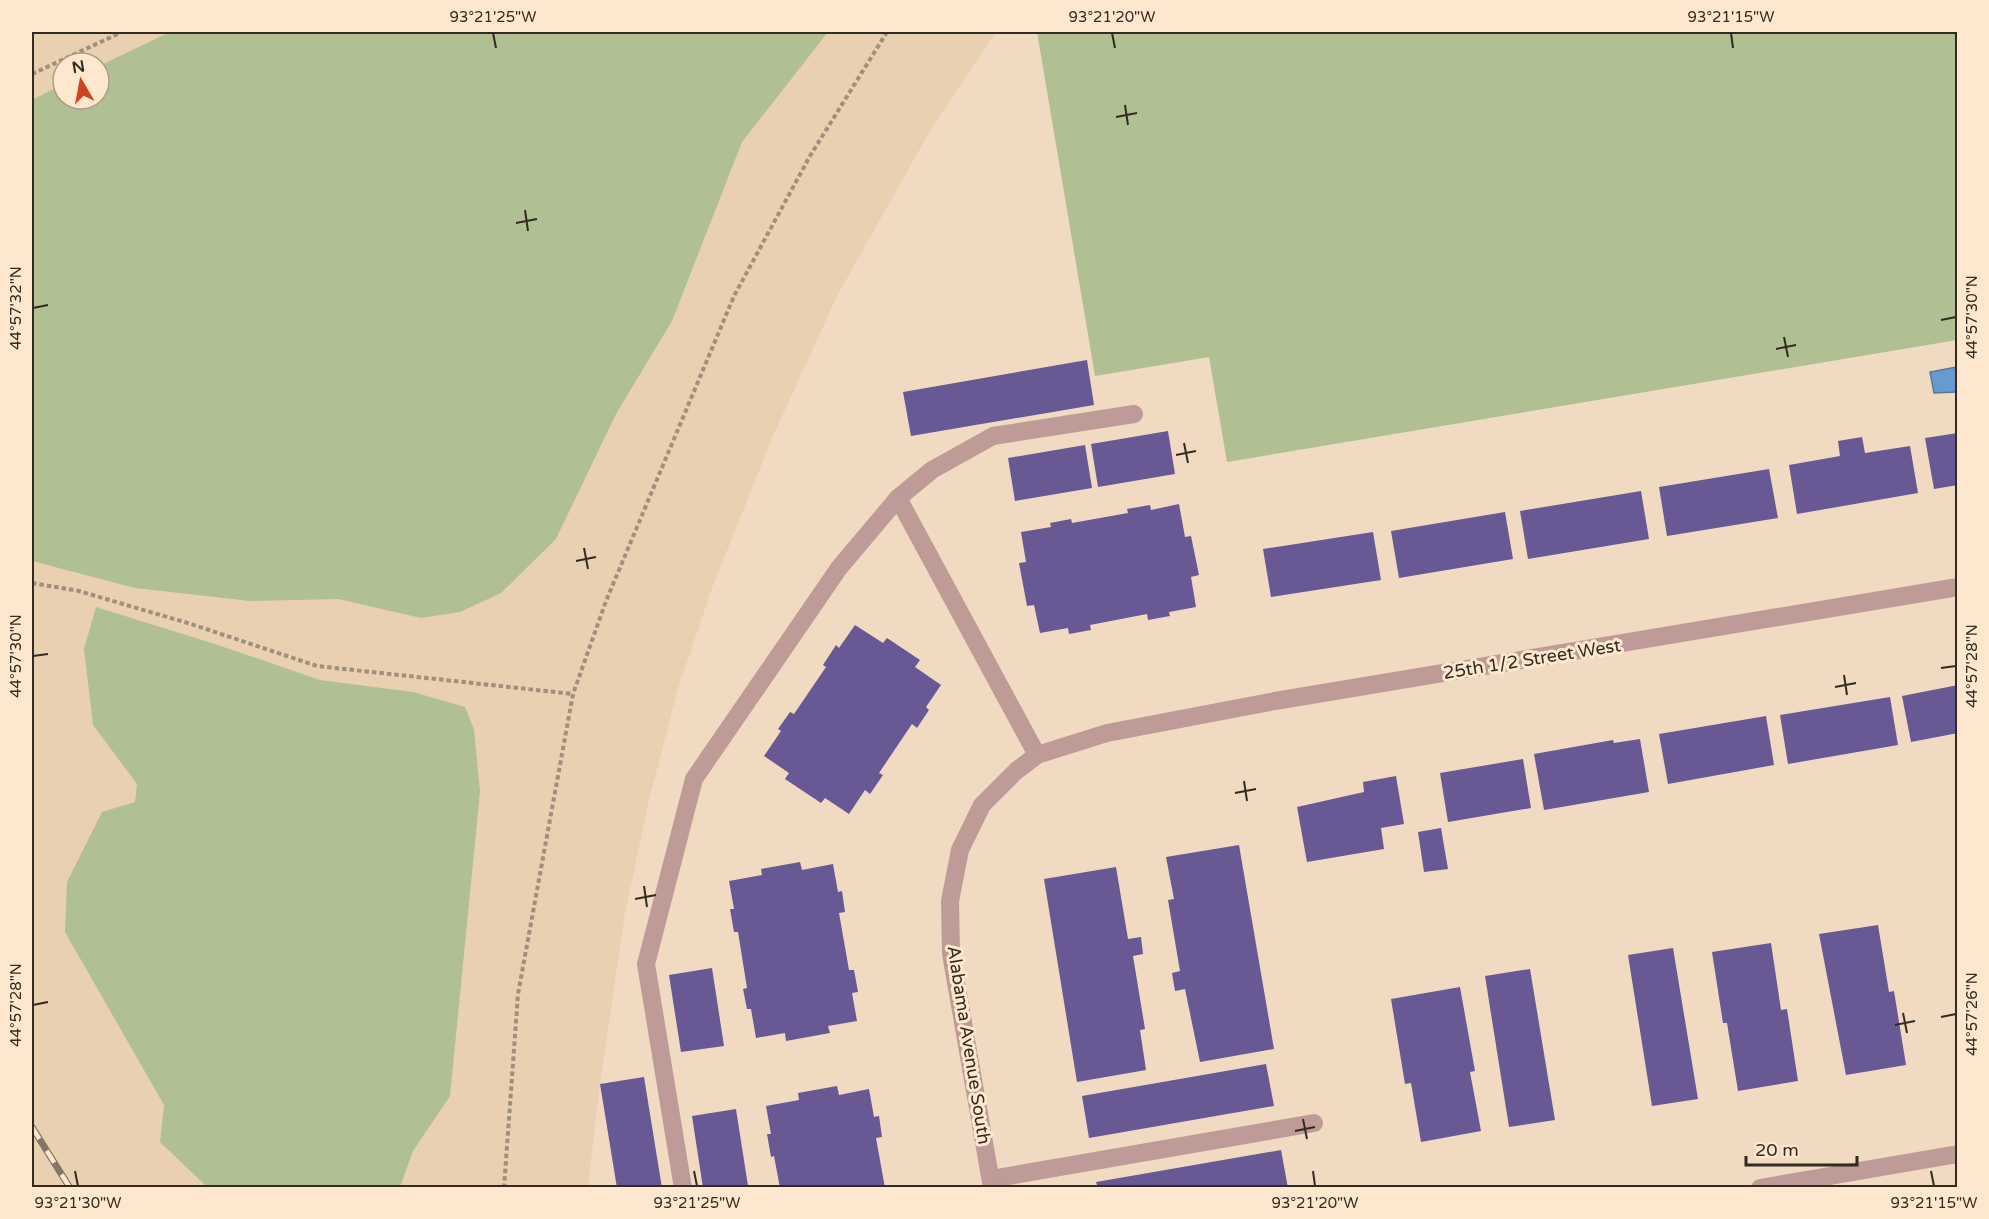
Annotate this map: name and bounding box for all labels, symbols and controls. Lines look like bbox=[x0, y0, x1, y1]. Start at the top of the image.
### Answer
text: 93°21'25"W bbox=[450, 8, 536, 26]
text: 93°21'20"W bbox=[1069, 8, 1155, 26]
text: 93°21'15"W bbox=[1688, 8, 1774, 26]
north arrow bbox=[51, 51, 111, 111]
text: N bbox=[71, 56, 87, 78]
text: 44°57'32"N bbox=[7, 266, 25, 350]
text: 44°57'30"N bbox=[1963, 275, 1981, 359]
text: 44°57'30"N bbox=[7, 614, 25, 698]
text: 44°57'28"N bbox=[1963, 624, 1981, 708]
street label: 25th 1/2 Street West bbox=[1442, 634, 1623, 684]
street label: Alabama Avenue South bbox=[942, 944, 996, 1146]
text: 44°57'28"N bbox=[7, 963, 25, 1047]
text: 44°57'26"N bbox=[1963, 972, 1981, 1056]
scale bar bbox=[1746, 1129, 1857, 1167]
text: 20 m bbox=[1755, 1139, 1799, 1161]
text: 93°21'30"W bbox=[35, 1194, 121, 1212]
text: 93°21'25"W bbox=[654, 1194, 740, 1212]
text: 93°21'20"W bbox=[1272, 1194, 1358, 1212]
text: 93°21'15"W bbox=[1891, 1194, 1977, 1212]

